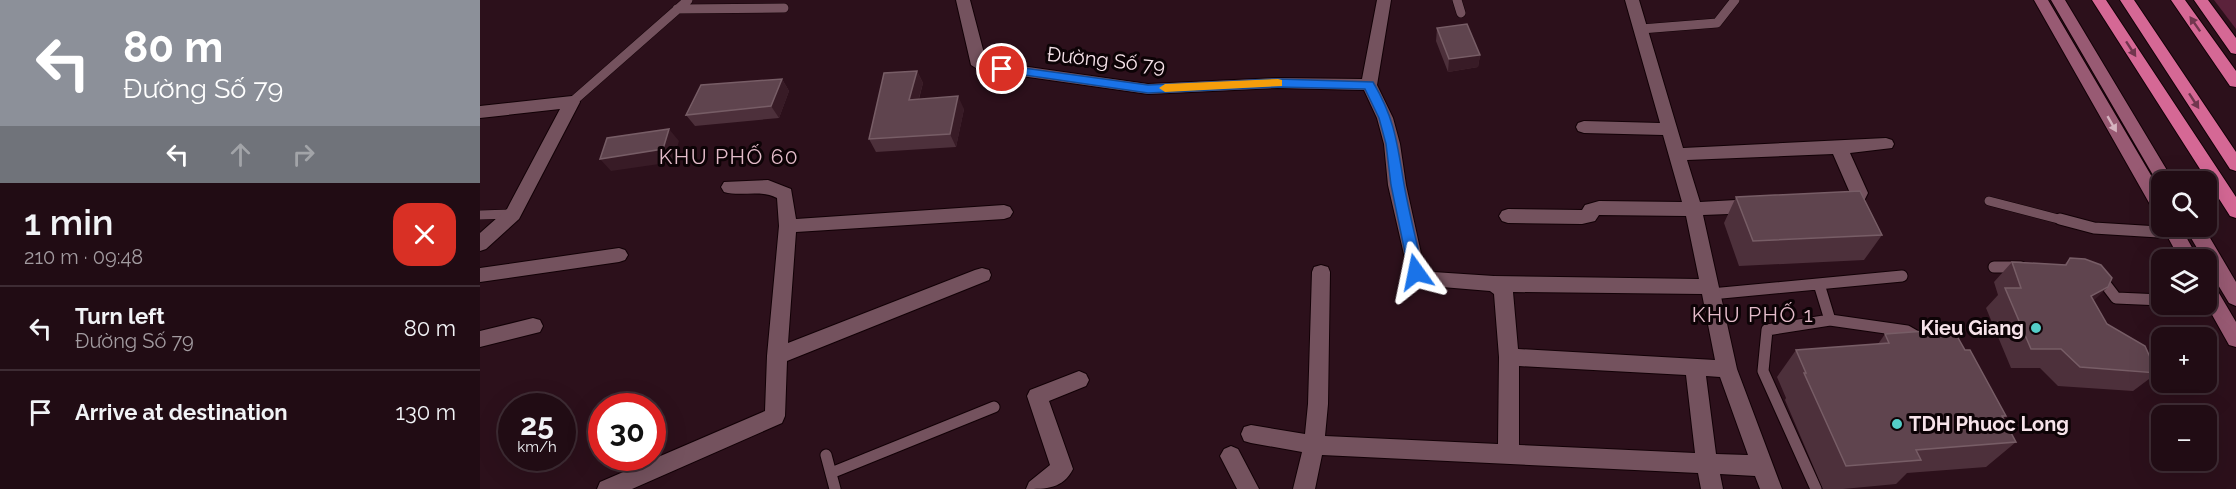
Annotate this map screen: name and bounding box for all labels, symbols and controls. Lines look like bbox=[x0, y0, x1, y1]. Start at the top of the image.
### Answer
one-way arrow bbox=[2190, 16, 2201, 32]
text: 80 m bbox=[123, 23, 223, 72]
icon: left bbox=[24, 24, 102, 102]
one-way arrow bbox=[2125, 41, 2136, 57]
street label: Đường Số 79 bbox=[1046, 42, 1166, 78]
pin bbox=[976, 43, 1027, 94]
icon: arrive bbox=[985, 52, 1018, 85]
text: Đường Số 79 bbox=[123, 73, 283, 104]
one-way arrow bbox=[2188, 93, 2200, 109]
one-way arrow bbox=[2107, 115, 2117, 132]
icon: left bbox=[161, 138, 194, 171]
icon: ahead bbox=[224, 138, 257, 171]
icon: right bbox=[287, 138, 320, 171]
district label: KHU PHỐ 60 bbox=[659, 144, 799, 169]
map controls bbox=[2151, 171, 2217, 471]
button: search bbox=[2151, 171, 2217, 237]
text: 1 min bbox=[24, 201, 113, 243]
button: close bbox=[393, 203, 456, 266]
position arrow bbox=[1384, 240, 1448, 304]
text: 210 m · 09:48 bbox=[24, 245, 143, 269]
button: layers bbox=[2151, 249, 2217, 315]
district label: KHU PHỐ 1 bbox=[1692, 302, 1814, 327]
text: Turn left bbox=[75, 303, 165, 329]
icon: left bbox=[24, 312, 57, 345]
text: 80 m bbox=[404, 315, 456, 341]
place label: Kieu Giang bbox=[1921, 316, 2024, 340]
marker: Kieu Giang bbox=[2029, 321, 2043, 335]
button: + bbox=[2151, 327, 2217, 393]
text: Đường Số 79 bbox=[75, 329, 194, 353]
speed limit sign: 30 bbox=[588, 393, 666, 471]
icon: arrive bbox=[24, 396, 57, 429]
text: Arrive at destination bbox=[75, 399, 288, 425]
text: 130 m bbox=[396, 399, 456, 425]
button: − bbox=[2151, 405, 2217, 471]
text: 25 bbox=[520, 407, 554, 442]
place label: TDH Phuoc Long bbox=[1909, 412, 2069, 436]
marker: TDH Phuoc Long bbox=[1890, 417, 1904, 431]
text: km/h bbox=[517, 438, 557, 456]

